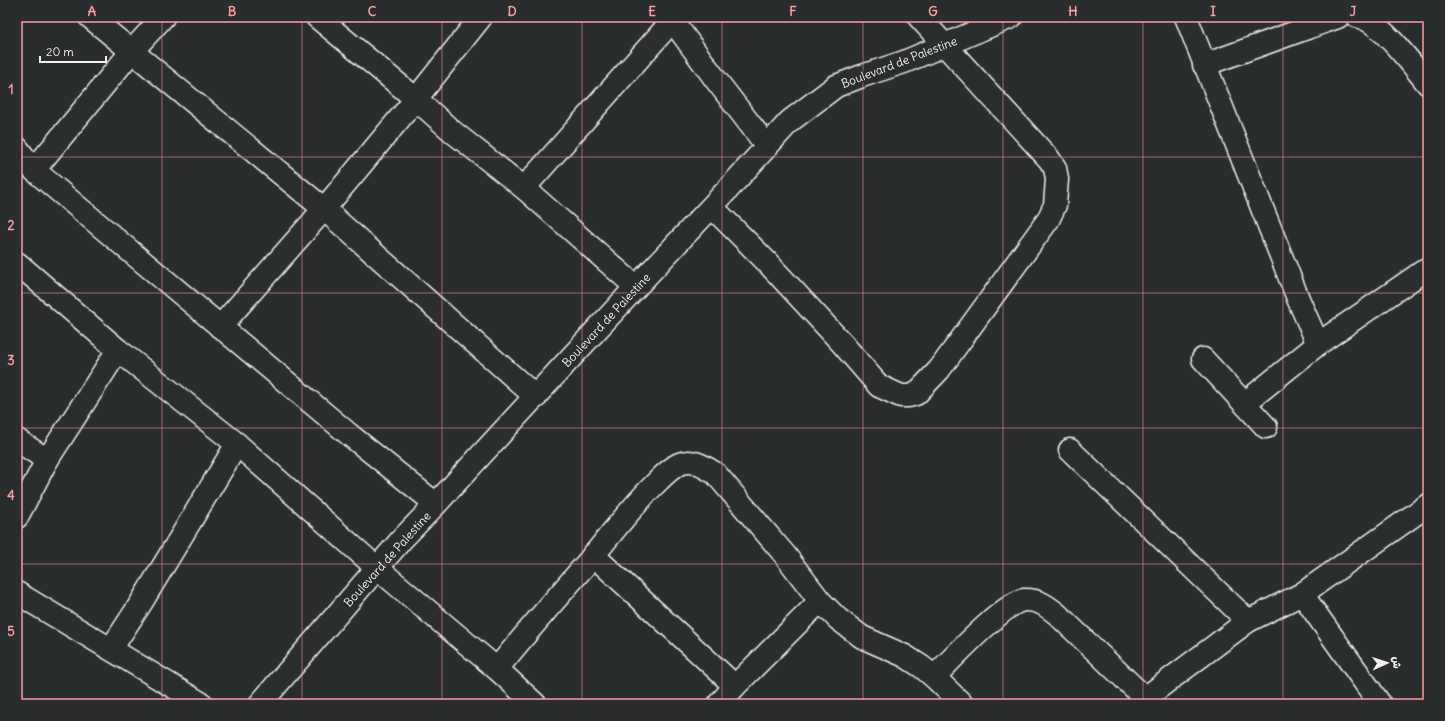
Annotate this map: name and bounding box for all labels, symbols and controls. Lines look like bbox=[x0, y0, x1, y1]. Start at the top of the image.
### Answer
text: A bbox=[88, 3, 97, 20]
text: B bbox=[228, 3, 237, 20]
text: C bbox=[368, 3, 377, 20]
text: D bbox=[507, 3, 517, 20]
text: E bbox=[648, 3, 656, 20]
text: F bbox=[789, 3, 797, 20]
text: G bbox=[928, 3, 938, 20]
text: H bbox=[1068, 3, 1078, 20]
text: I bbox=[1210, 3, 1216, 20]
text: J bbox=[1350, 3, 1357, 20]
street label: Boulevard de Palestine bbox=[839, 33, 959, 91]
scale bar bbox=[40, 38, 106, 64]
text: 20 m bbox=[46, 44, 74, 59]
text: 1 bbox=[8, 81, 14, 98]
text: 2 bbox=[7, 217, 15, 234]
street label: Boulevard de Palestine bbox=[559, 270, 653, 370]
text: 3 bbox=[7, 352, 15, 369]
text: 4 bbox=[7, 487, 15, 504]
street label: Boulevard de Palestine bbox=[340, 508, 434, 610]
text: 5 bbox=[7, 623, 15, 640]
north arrow bbox=[1367, 643, 1407, 683]
text: ش bbox=[1390, 656, 1404, 669]

